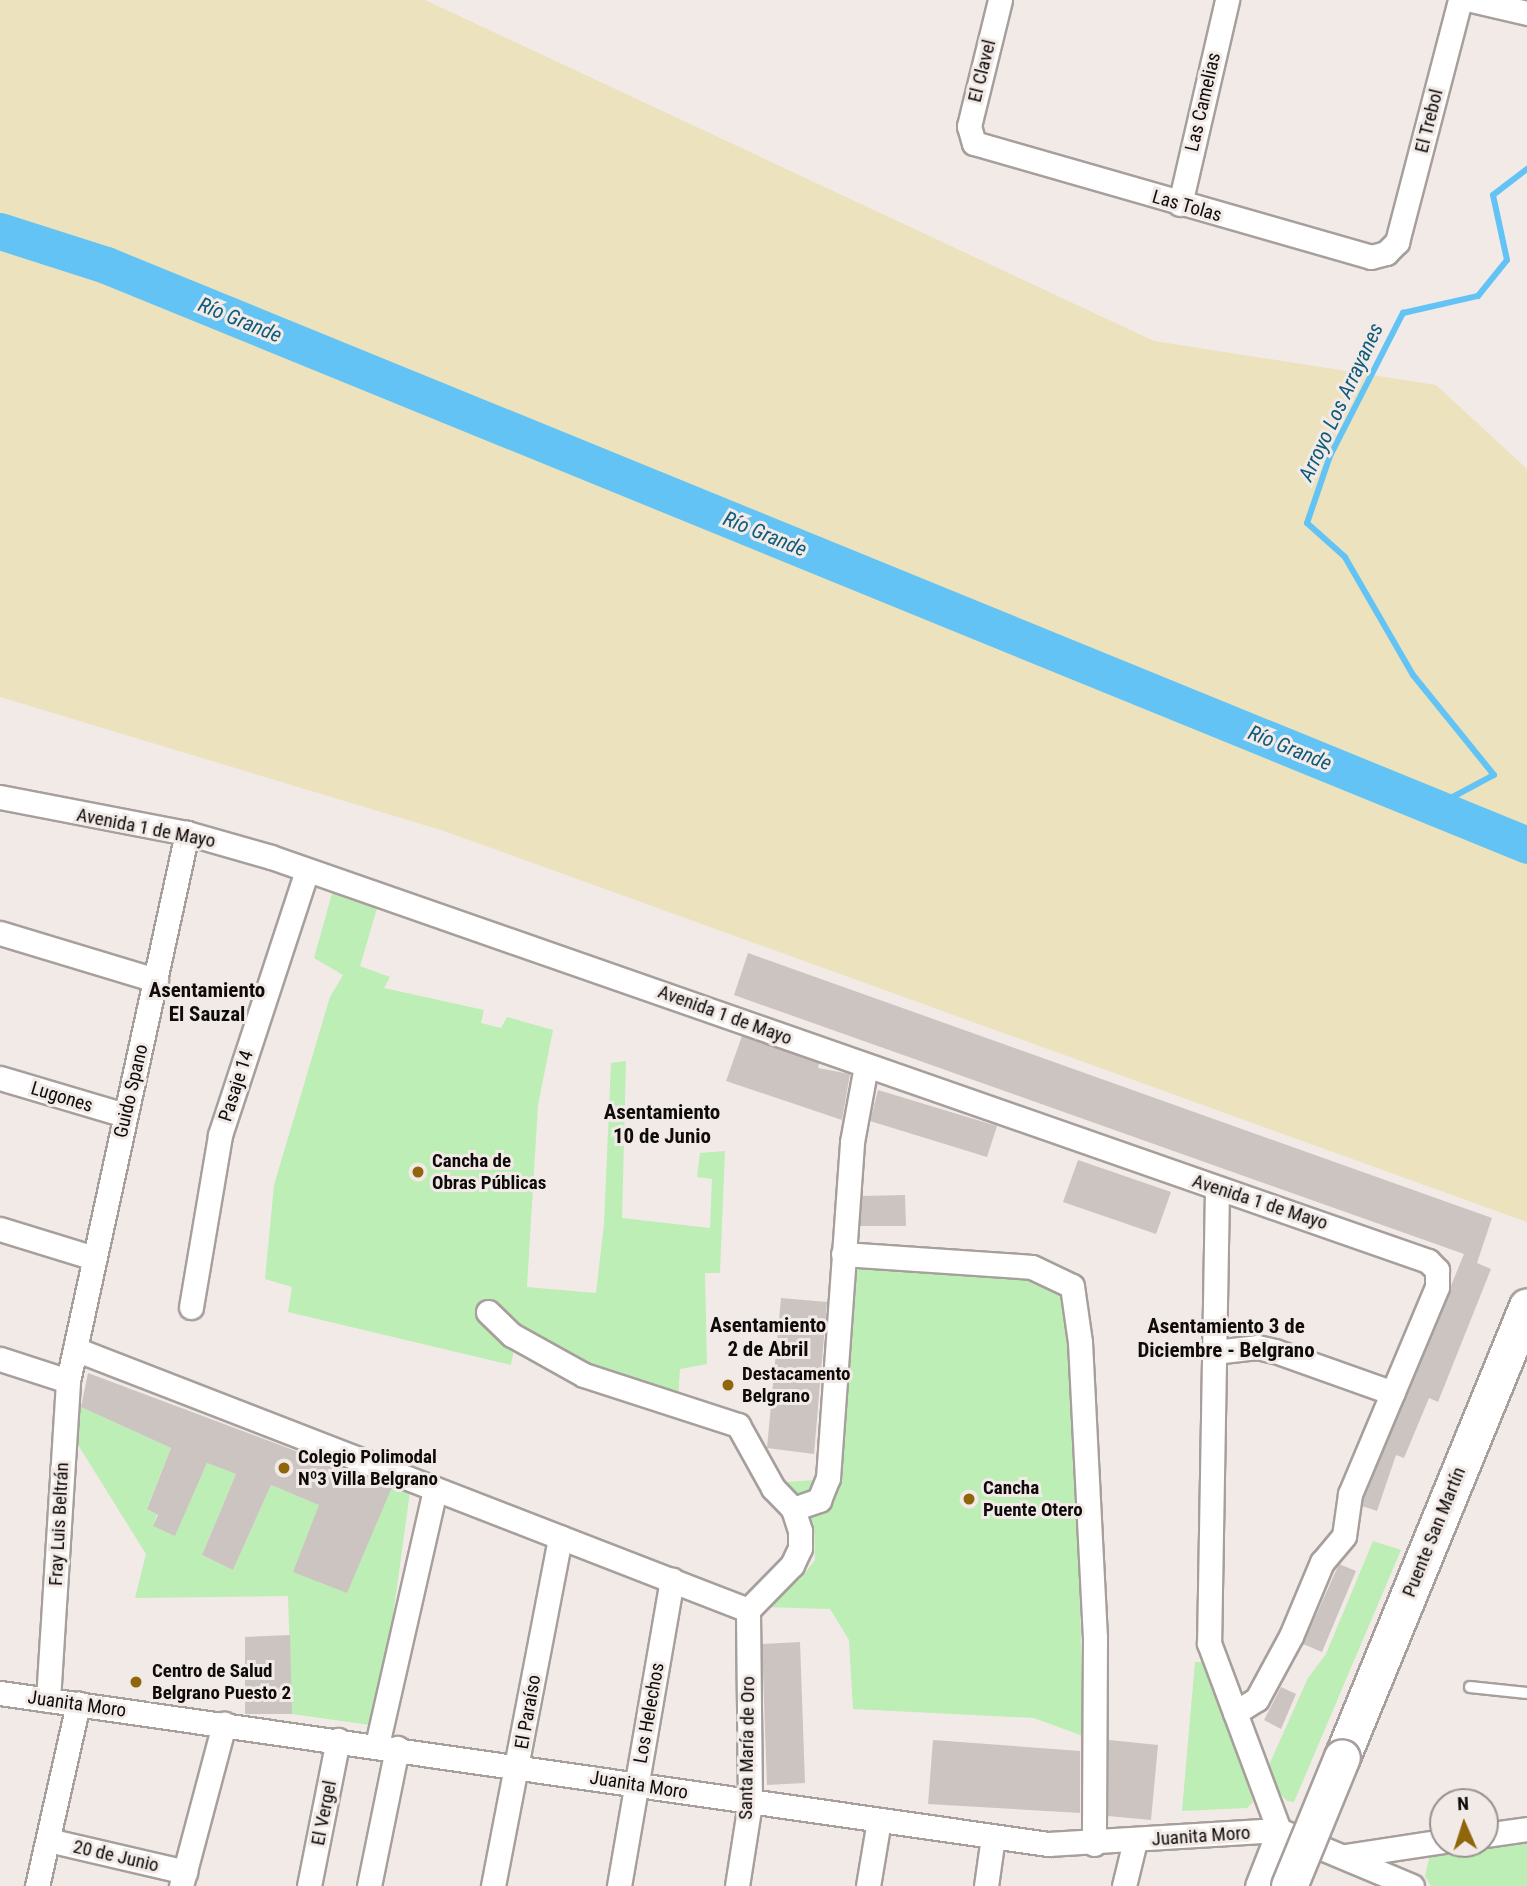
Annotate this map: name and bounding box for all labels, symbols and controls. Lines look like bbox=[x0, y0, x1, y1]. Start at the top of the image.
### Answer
street label: El Clavel bbox=[963, 37, 1001, 105]
street label: Las Camelias bbox=[1181, 50, 1225, 154]
street label: El Trebol bbox=[1410, 87, 1448, 155]
street label: Las Tolas bbox=[1149, 185, 1225, 227]
water label: Río Grande bbox=[195, 292, 285, 348]
water label: Arroyo Los Arrayanes bbox=[1293, 319, 1389, 485]
water label: Río Grande bbox=[720, 506, 810, 562]
water label: Río Grande bbox=[1245, 720, 1335, 776]
street label: Avenida 1 de Mayo bbox=[75, 803, 217, 853]
district label: Asentamiento El Sauzal bbox=[149, 977, 265, 1027]
street label: Avenida 1 de Mayo bbox=[655, 980, 795, 1050]
street label: Guido Spano bbox=[109, 1042, 153, 1140]
street label: Pasaje 14 bbox=[214, 1047, 258, 1125]
street label: Lugones bbox=[28, 1077, 96, 1117]
district label: Asentamiento 10 de Junio bbox=[604, 1099, 720, 1149]
place label: Cancha de Obras Públicas bbox=[432, 1150, 546, 1194]
marker: Cancha de Obras Públicas bbox=[410, 1164, 426, 1180]
street label: Avenida 1 de Mayo bbox=[1189, 1169, 1331, 1235]
district label: Asentamiento 2 de Abril bbox=[710, 1312, 826, 1362]
district label: Asentamiento 3 de Diciembre - Belgrano bbox=[1137, 1313, 1315, 1363]
place label: Destacamento Belgrano bbox=[742, 1363, 850, 1407]
marker: Destacamento Belgrano bbox=[720, 1377, 736, 1393]
place label: Colegio Polimodal Nº3 Villa Belgrano bbox=[298, 1446, 438, 1490]
marker: Colegio Polimodal Nº3 Villa Belgrano bbox=[276, 1460, 292, 1476]
street label: Fray Luis Beltrán bbox=[44, 1462, 74, 1586]
street label: Puente San Martín bbox=[1398, 1464, 1470, 1600]
place label: Cancha Puente Otero bbox=[983, 1477, 1083, 1521]
marker: Cancha Puente Otero bbox=[961, 1491, 977, 1507]
place label: Centro de Salud Belgrano Puesto 2 bbox=[152, 1660, 291, 1704]
street label: Los Helechos bbox=[629, 1661, 669, 1765]
marker: Centro de Salud Belgrano Puesto 2 bbox=[126, 1672, 146, 1692]
street label: El Paraíso bbox=[510, 1673, 546, 1751]
street label: Santa María de Oro bbox=[734, 1676, 760, 1820]
street label: Juanita Moro bbox=[26, 1686, 128, 1722]
street label: Juanita Moro bbox=[588, 1766, 690, 1804]
street label: El Vergel bbox=[307, 1779, 341, 1847]
north arrow bbox=[1429, 1788, 1499, 1858]
text: N bbox=[1457, 1792, 1469, 1815]
street label: Juanita Moro bbox=[1151, 1821, 1251, 1851]
street label: 20 de Junio bbox=[71, 1835, 161, 1877]

